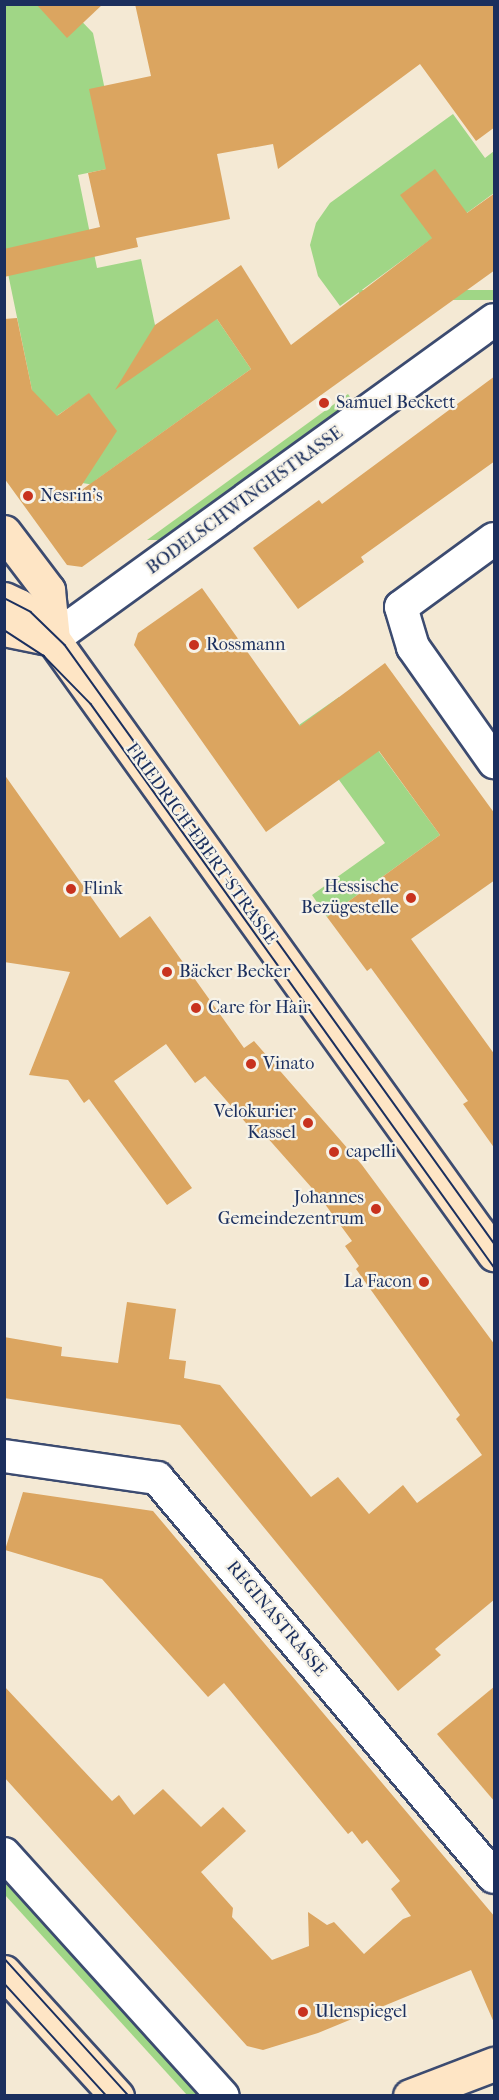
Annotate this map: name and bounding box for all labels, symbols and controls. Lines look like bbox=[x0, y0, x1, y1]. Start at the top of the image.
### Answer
place label: Samuel Beckett bbox=[336, 392, 455, 414]
marker: Samuel Beckett bbox=[317, 396, 331, 410]
street label: BODELSCHWINGHSTRASSE bbox=[143, 422, 347, 580]
place label: Nesrin's bbox=[40, 485, 103, 507]
marker: Nesrin's bbox=[21, 489, 35, 503]
place label: Rossmann bbox=[206, 634, 285, 656]
marker: Rossmann bbox=[187, 638, 201, 652]
street label: FRIEDRICH-EBERT-STRASSE bbox=[121, 739, 281, 949]
place label: Hessische Bezügestelle bbox=[301, 877, 399, 920]
place label: Flink bbox=[83, 878, 123, 900]
marker: Flink bbox=[64, 882, 78, 896]
marker: Hessische Bezügestelle bbox=[404, 891, 418, 905]
place label: Bäcker Becker bbox=[179, 961, 290, 983]
marker: Bäcker Becker bbox=[160, 965, 174, 979]
place label: Care for Hair bbox=[208, 997, 310, 1019]
marker: Care for Hair bbox=[189, 1001, 203, 1015]
place label: Vinato bbox=[263, 1053, 314, 1075]
marker: Vinato bbox=[244, 1057, 258, 1071]
place label: Velokurier Kassel bbox=[214, 1102, 296, 1144]
marker: Velokurier Kassel bbox=[301, 1116, 315, 1130]
place label: capelli bbox=[346, 1141, 396, 1163]
marker: capelli bbox=[327, 1145, 341, 1159]
place label: Johannes Gemeindezentrum bbox=[218, 1188, 364, 1230]
marker: Johannes Gemeindezentrum bbox=[369, 1202, 383, 1216]
place label: La Facon bbox=[344, 1271, 412, 1293]
marker: La Facon bbox=[417, 1275, 431, 1289]
street label: REGINASTRASSE bbox=[221, 1557, 331, 1681]
place label: Ulenspiegel bbox=[315, 2001, 407, 2023]
marker: Ulenspiegel bbox=[296, 2005, 310, 2019]

